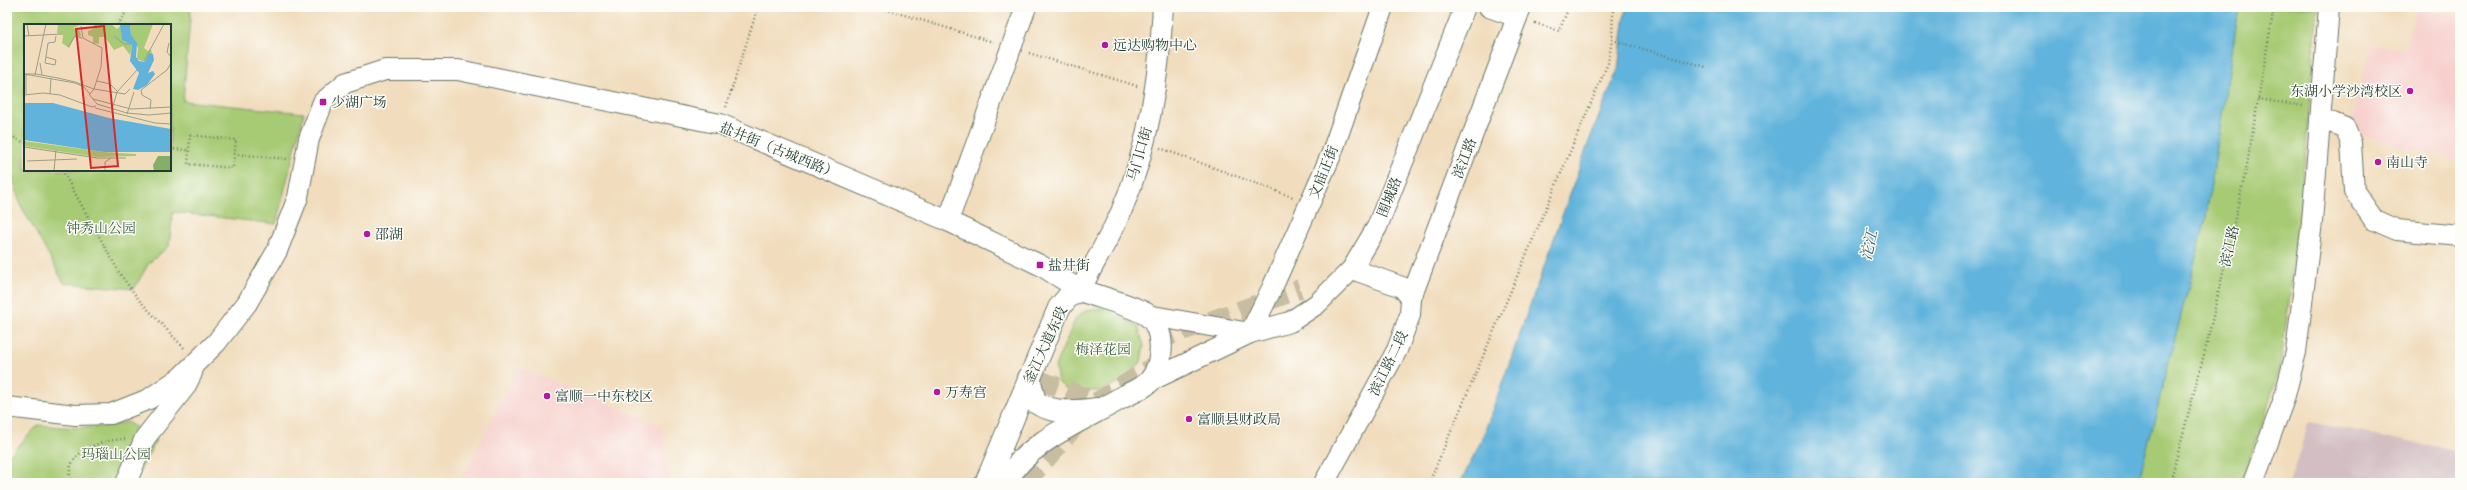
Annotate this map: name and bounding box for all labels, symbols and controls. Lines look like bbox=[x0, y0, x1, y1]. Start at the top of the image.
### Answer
inset map bbox=[24, 24, 171, 171]
place label: 远达购物中心 bbox=[1113, 36, 1197, 55]
marker: 远达购物中心 bbox=[1100, 40, 1110, 50]
place label: 东湖小学沙湾校区 bbox=[2290, 82, 2402, 101]
marker: 东湖小学沙湾校区 bbox=[2405, 86, 2415, 96]
place label: 少湖广场 bbox=[331, 93, 387, 112]
marker: 少湖广场 bbox=[318, 97, 328, 107]
street label: 盐井街（古城西路） bbox=[717, 118, 841, 183]
street label: 马门口街 bbox=[1123, 125, 1156, 184]
street label: 滨江路 bbox=[1448, 135, 1481, 181]
street label: 文庙正街 bbox=[1304, 143, 1343, 202]
place label: 南山寺 bbox=[2386, 153, 2428, 172]
marker: 南山寺 bbox=[2373, 157, 2383, 167]
street label: 围城路 bbox=[1373, 174, 1406, 220]
park label: 钟秀山公园 bbox=[66, 219, 136, 238]
street label: 滨江路 bbox=[2216, 224, 2243, 269]
place label: 邵湖 bbox=[375, 225, 403, 244]
water label: 沱江 bbox=[1856, 226, 1883, 262]
marker: 邵湖 bbox=[362, 229, 372, 239]
place label: 盐井街 bbox=[1048, 256, 1090, 275]
marker: 盐井街 bbox=[1035, 260, 1045, 270]
street label: 釜江大道东段 bbox=[1019, 303, 1072, 387]
street label: 滨江路二段 bbox=[1365, 328, 1412, 399]
park label: 梅泽花园 bbox=[1075, 340, 1131, 359]
place label: 万寿宫 bbox=[945, 383, 987, 402]
place label: 富顺一中东校区 bbox=[555, 387, 653, 406]
marker: 万寿宫 bbox=[932, 387, 942, 397]
marker: 富顺一中东校区 bbox=[542, 391, 552, 401]
place label: 富顺县财政局 bbox=[1197, 410, 1281, 429]
marker: 富顺县财政局 bbox=[1184, 414, 1194, 424]
park label: 玛瑙山公园 bbox=[81, 445, 151, 464]

